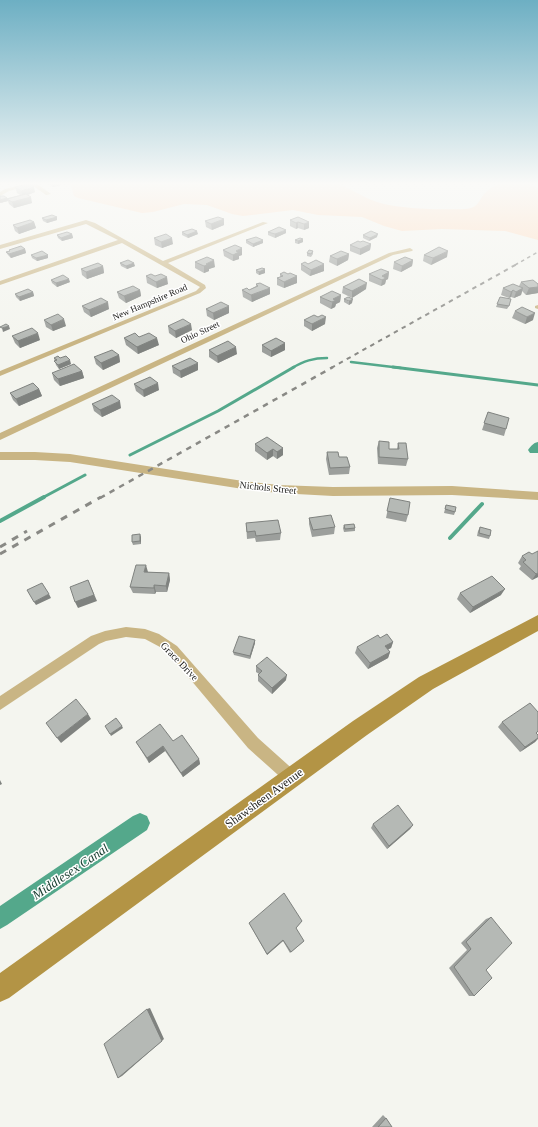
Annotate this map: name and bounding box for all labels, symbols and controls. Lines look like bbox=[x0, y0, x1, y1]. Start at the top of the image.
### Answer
street label: New Hampshire Road bbox=[111, 282, 189, 322]
street label: Ohio Street bbox=[179, 319, 221, 345]
street label: Nichols Street bbox=[239, 479, 297, 496]
street label: Grace Drive bbox=[159, 640, 201, 683]
street label: Shawsheen Avenue bbox=[222, 765, 306, 831]
water label: Middlesex Canal bbox=[29, 840, 111, 903]

